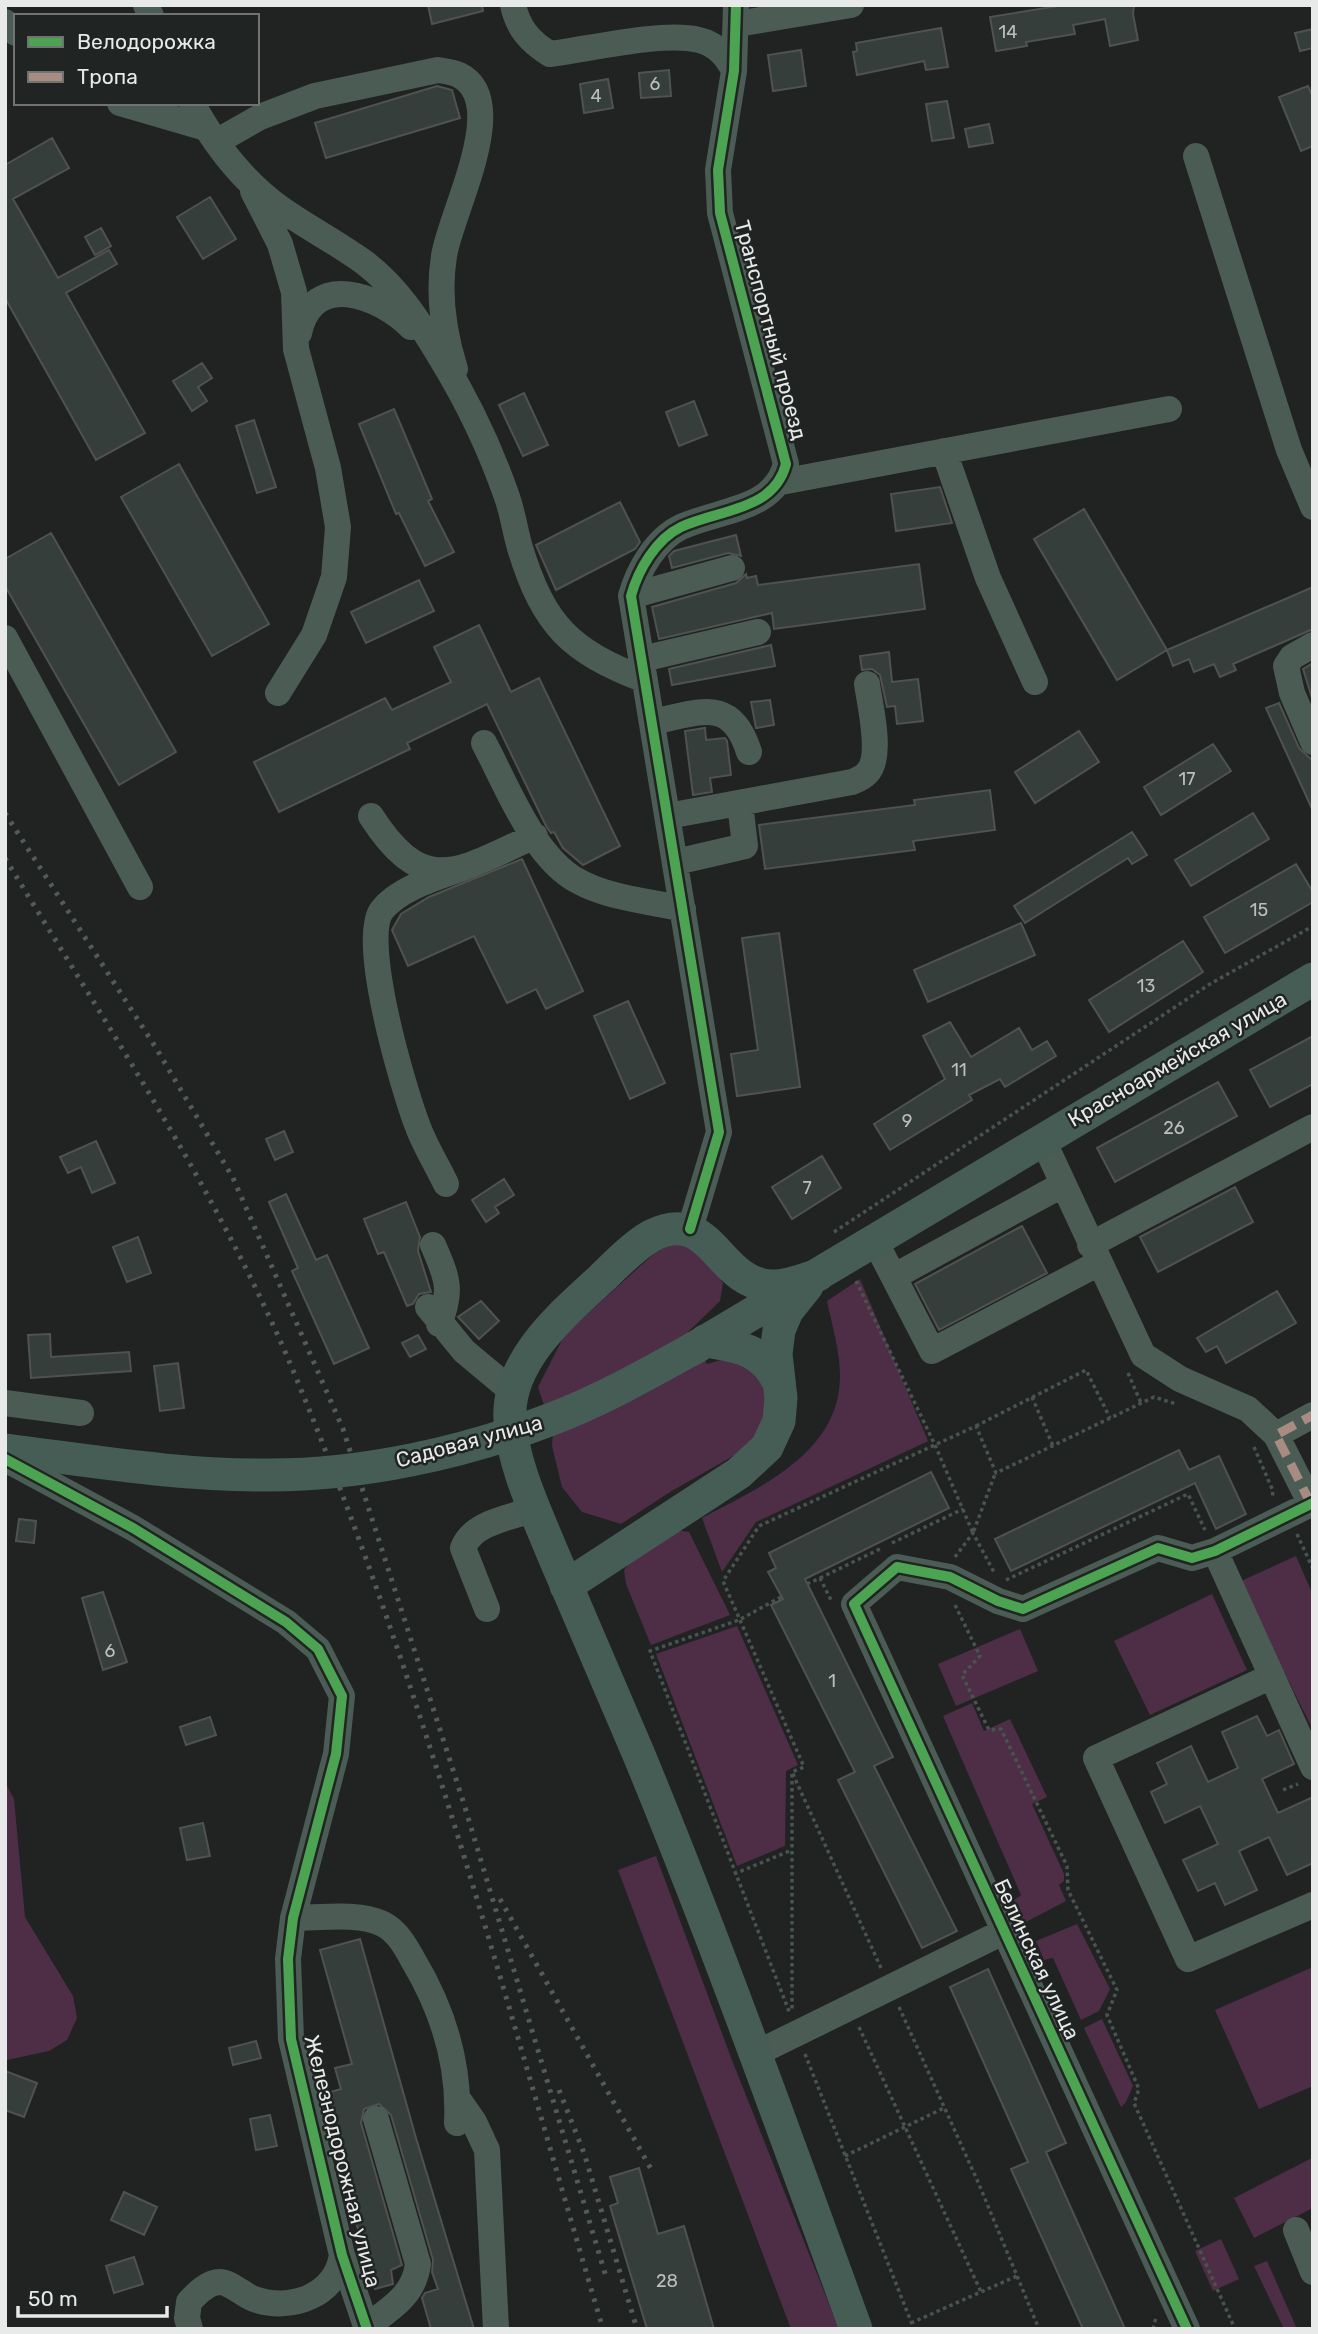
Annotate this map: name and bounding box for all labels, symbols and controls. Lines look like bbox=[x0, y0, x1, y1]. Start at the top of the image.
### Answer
legend bbox=[14, 14, 259, 105]
house number: 14 bbox=[999, 21, 1017, 43]
text: Велодорожка bbox=[77, 29, 216, 54]
text: Тропа bbox=[77, 64, 138, 89]
house number: 6 bbox=[650, 73, 661, 95]
house number: 4 bbox=[590, 85, 602, 107]
street label: Транспортный проезд bbox=[730, 218, 812, 442]
house number: 17 bbox=[1179, 768, 1195, 790]
house number: 15 bbox=[1250, 899, 1268, 921]
house number: 13 bbox=[1137, 975, 1155, 997]
street label: Красноармейская улица bbox=[1063, 986, 1291, 1132]
house number: 11 bbox=[951, 1059, 967, 1081]
house number: 9 bbox=[902, 1110, 912, 1132]
house number: 26 bbox=[1163, 1117, 1185, 1139]
house number: 7 bbox=[802, 1177, 812, 1199]
street label: Садовая улица bbox=[393, 1409, 545, 1473]
house number: 6 bbox=[105, 1640, 116, 1662]
house number: 1 bbox=[828, 1670, 836, 1692]
street label: Белинская улица bbox=[989, 1875, 1085, 2043]
street label: Железнодорожная улица bbox=[299, 2032, 387, 2290]
house number: 28 bbox=[656, 2270, 678, 2292]
scale bar bbox=[18, 2274, 166, 2318]
text: 50 m bbox=[28, 2286, 78, 2311]

